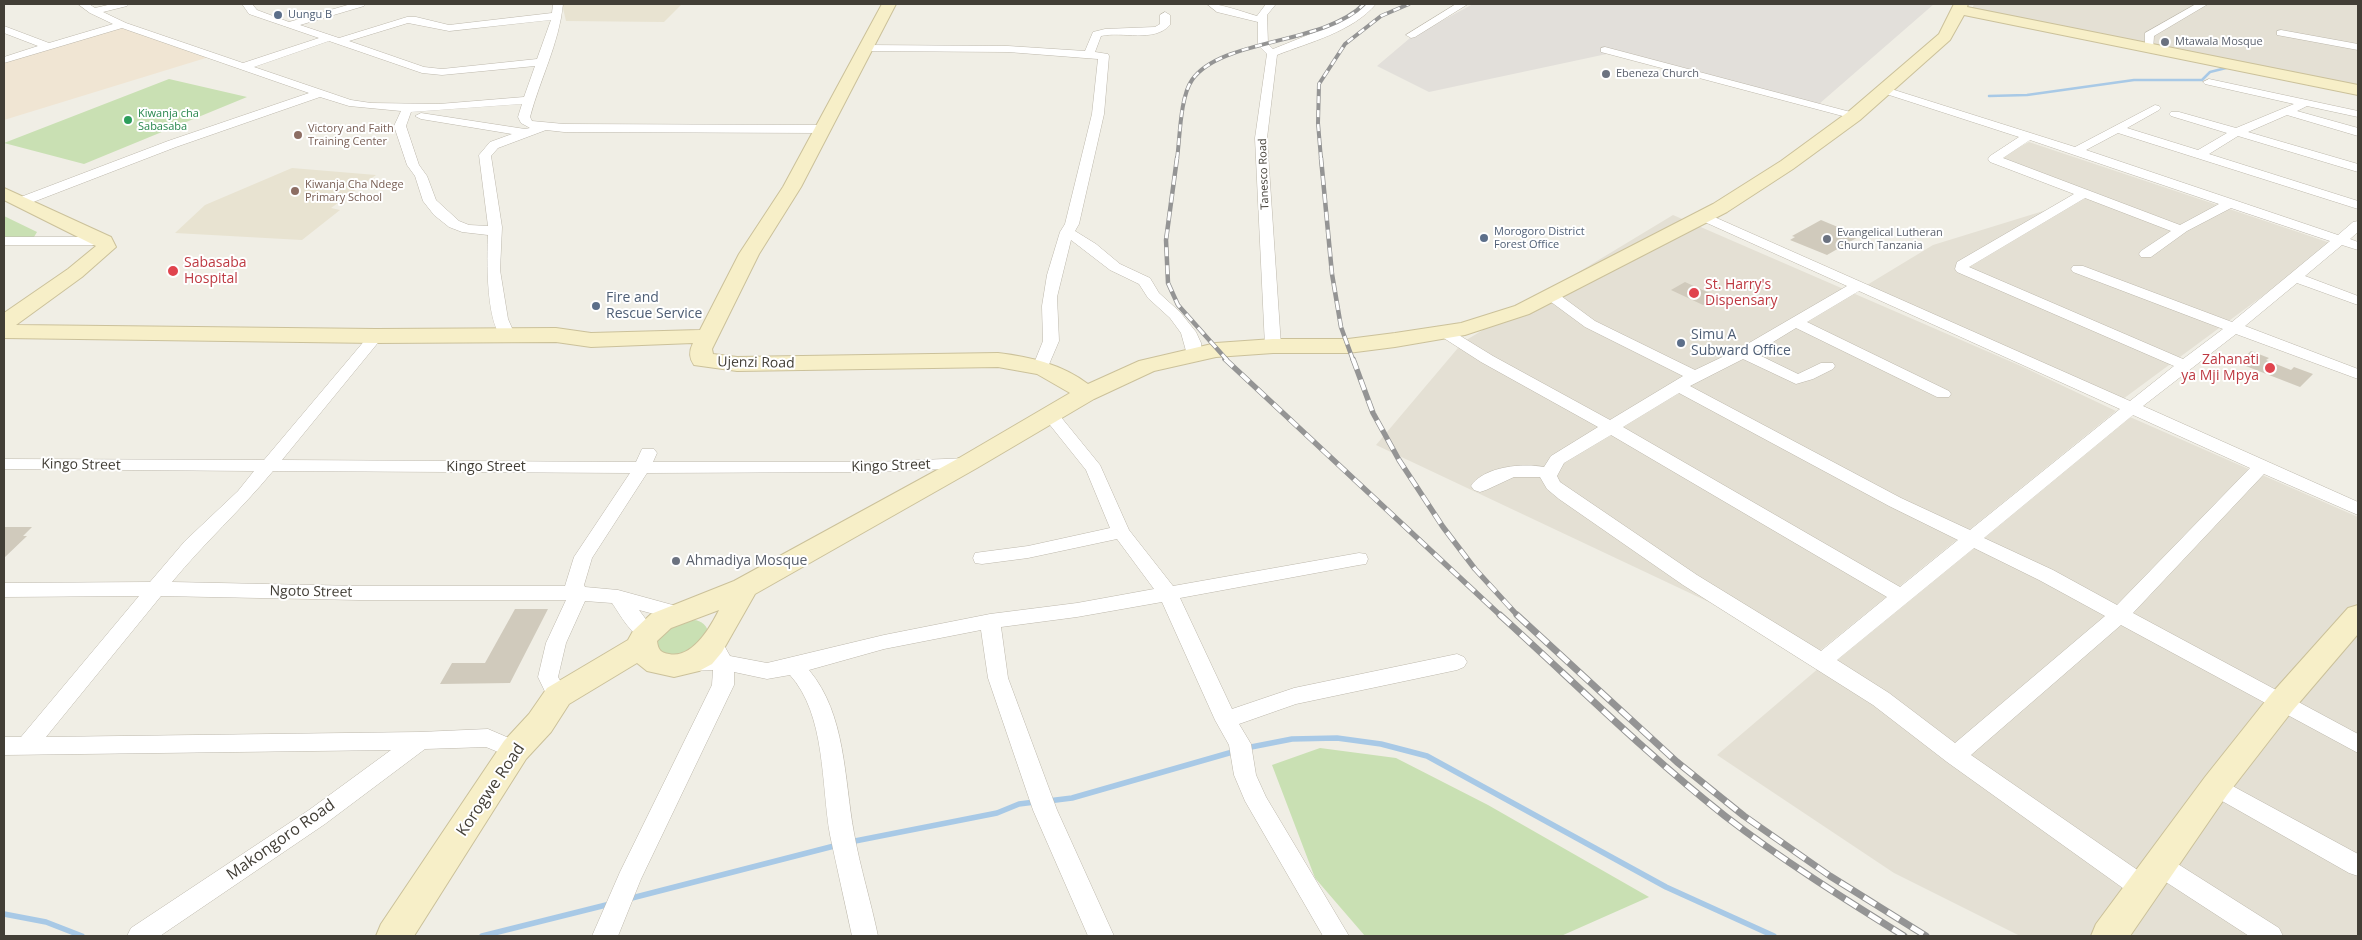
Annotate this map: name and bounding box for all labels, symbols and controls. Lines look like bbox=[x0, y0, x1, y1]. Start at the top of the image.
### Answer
place label: Uungu B bbox=[288, 8, 332, 22]
marker: Uungu B bbox=[272, 9, 284, 21]
place label: Mtawala Mosque bbox=[2175, 35, 2263, 49]
marker: Mtawala Mosque bbox=[2159, 36, 2171, 48]
place label: Ebeneza Church bbox=[1616, 67, 1699, 81]
marker: Ebeneza Church bbox=[1600, 68, 1612, 80]
place label: Kiwanja cha Sabasaba bbox=[138, 107, 199, 133]
marker: Kiwanja cha Sabasaba bbox=[122, 114, 134, 126]
place label: Victory and Faith Training Center bbox=[308, 122, 394, 148]
marker: Victory and Faith Training Center bbox=[292, 129, 304, 141]
street label: Tanesco Road bbox=[1256, 138, 1272, 210]
place label: Kiwanja Cha Ndege Primary School bbox=[305, 178, 404, 204]
marker: Kiwanja Cha Ndege Primary School bbox=[289, 185, 301, 197]
place label: Morogoro District Forest Office bbox=[1494, 225, 1585, 251]
place label: Evangelical Lutheran Church Tanzania bbox=[1837, 226, 1943, 252]
marker: Morogoro District Forest Office bbox=[1478, 232, 1490, 244]
marker: Evangelical Lutheran Church Tanzania bbox=[1821, 233, 1833, 245]
place label: Sabasaba Hospital bbox=[184, 255, 247, 288]
marker: Sabasaba Hospital bbox=[166, 264, 180, 278]
place label: St. Harry's Dispensary bbox=[1705, 277, 1778, 310]
marker: St. Harry's Dispensary bbox=[1687, 286, 1701, 300]
place label: Fire and Rescue Service bbox=[606, 290, 702, 322]
marker: Fire and Rescue Service bbox=[590, 300, 602, 312]
place label: Simu A Subward Office bbox=[1691, 327, 1791, 360]
marker: Simu A Subward Office bbox=[1675, 337, 1687, 349]
place label: Zahanati ya Mji Mpya bbox=[2181, 352, 2259, 384]
street label: Ujenzi Road bbox=[717, 354, 795, 372]
marker: Zahanati ya Mji Mpya bbox=[2263, 361, 2277, 375]
street label: Kingo Street bbox=[41, 456, 121, 474]
street label: Kingo Street bbox=[851, 456, 931, 476]
street label: Kingo Street bbox=[446, 459, 526, 475]
place label: Ahmadiya Mosque bbox=[686, 553, 807, 569]
marker: Ahmadiya Mosque bbox=[670, 555, 682, 567]
street label: Ngoto Street bbox=[270, 583, 352, 601]
street label: Korogwe Road bbox=[453, 740, 529, 840]
street label: Makongoro Road bbox=[223, 795, 339, 885]

